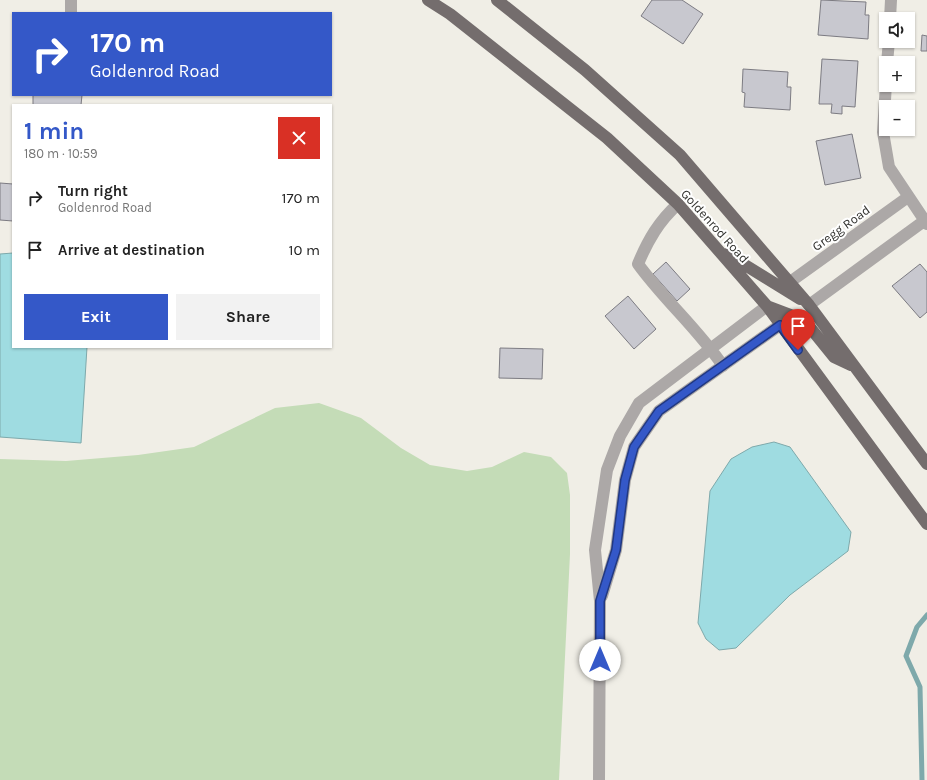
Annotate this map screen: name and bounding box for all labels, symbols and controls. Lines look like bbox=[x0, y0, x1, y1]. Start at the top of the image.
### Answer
map controls bbox=[879, 12, 915, 136]
button: sound bbox=[879, 12, 915, 48]
text: 170 m bbox=[90, 26, 165, 59]
icon: right bbox=[24, 28, 76, 80]
button: + bbox=[879, 56, 915, 92]
text: Goldenrod Road bbox=[90, 60, 220, 82]
button: − bbox=[879, 100, 915, 136]
text: 1 min bbox=[24, 117, 84, 145]
button: close bbox=[278, 117, 320, 159]
text: 180 m · 10:59 bbox=[24, 146, 98, 161]
text: Turn right bbox=[58, 182, 128, 200]
street label: Goldenrod Road bbox=[678, 186, 752, 266]
icon: right bbox=[24, 187, 46, 209]
text: 170 m bbox=[282, 189, 320, 207]
text: Goldenrod Road bbox=[58, 200, 152, 215]
street label: Gregg Road bbox=[809, 202, 873, 254]
icon: arrive bbox=[24, 239, 46, 261]
text: Arrive at destination bbox=[58, 241, 205, 259]
text: 10 m bbox=[289, 241, 320, 259]
button: Exit bbox=[24, 294, 168, 340]
button: Share bbox=[176, 294, 320, 340]
pin bbox=[781, 309, 815, 350]
icon: arrive bbox=[787, 315, 809, 337]
position arrow bbox=[579, 639, 621, 681]

